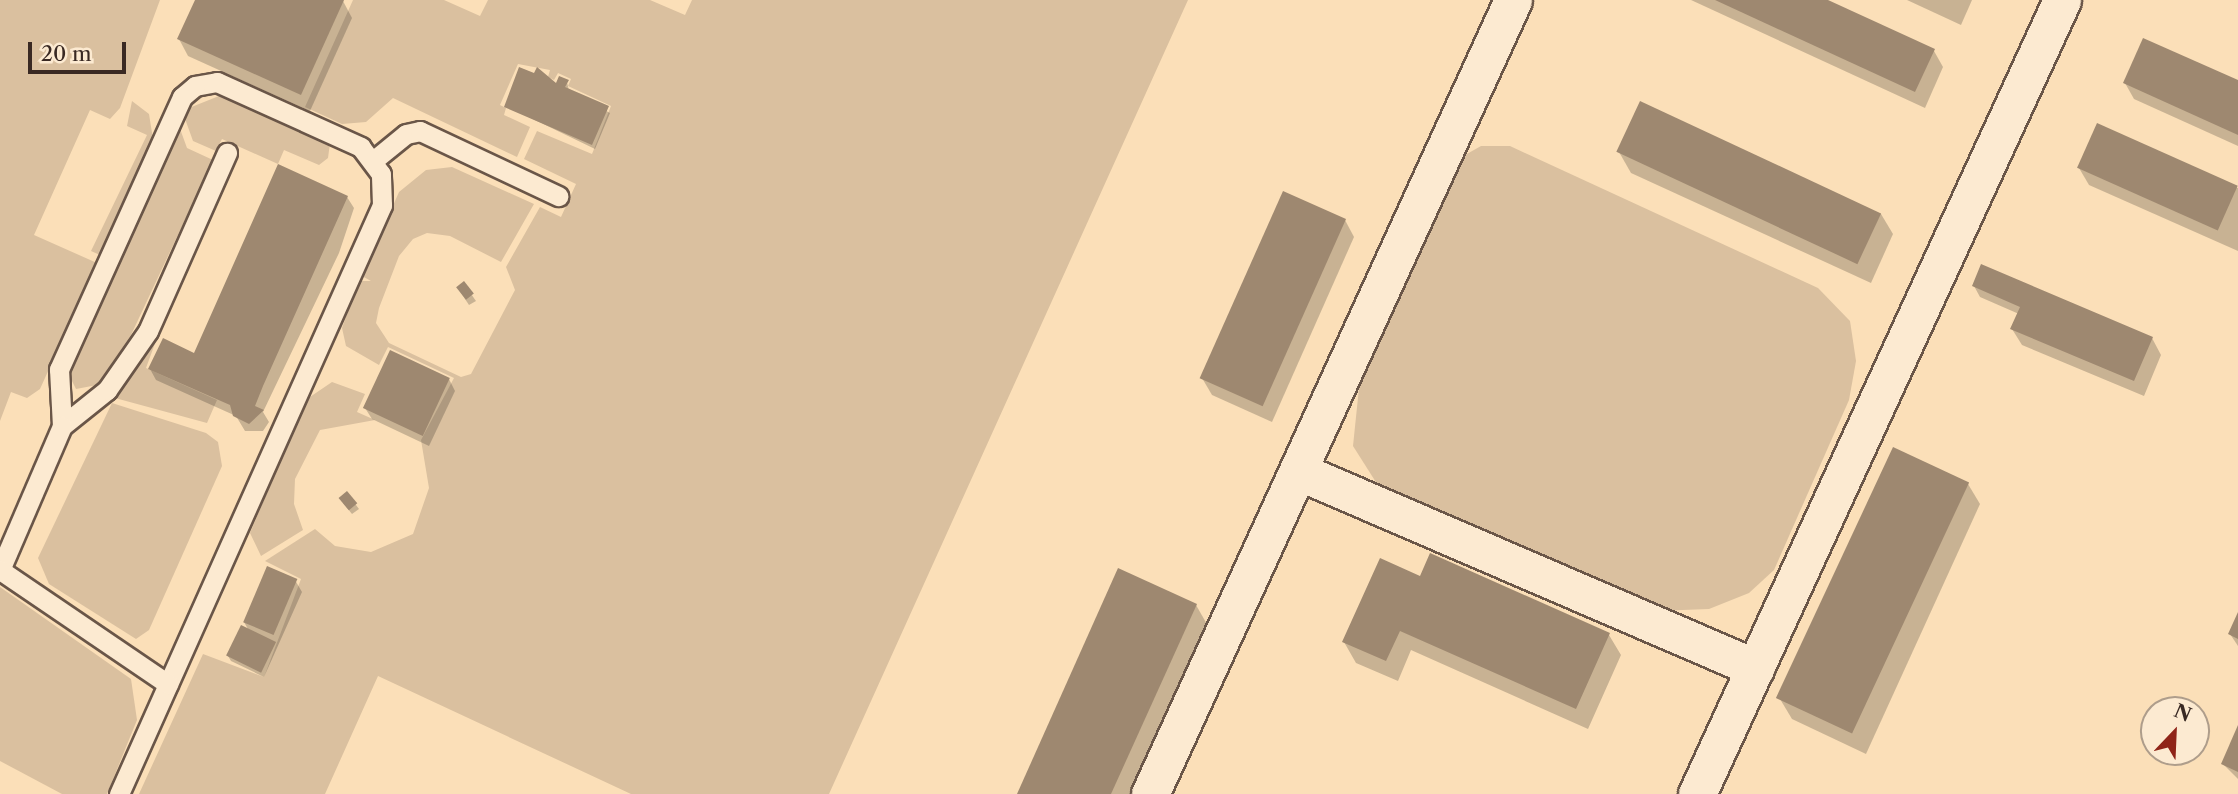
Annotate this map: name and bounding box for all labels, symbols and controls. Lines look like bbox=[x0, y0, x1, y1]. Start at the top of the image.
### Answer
scale bar bbox=[32, 28, 130, 72]
text: 20 m bbox=[41, 41, 92, 66]
north arrow bbox=[2140, 696, 2210, 766]
text: N bbox=[2171, 699, 2195, 727]

